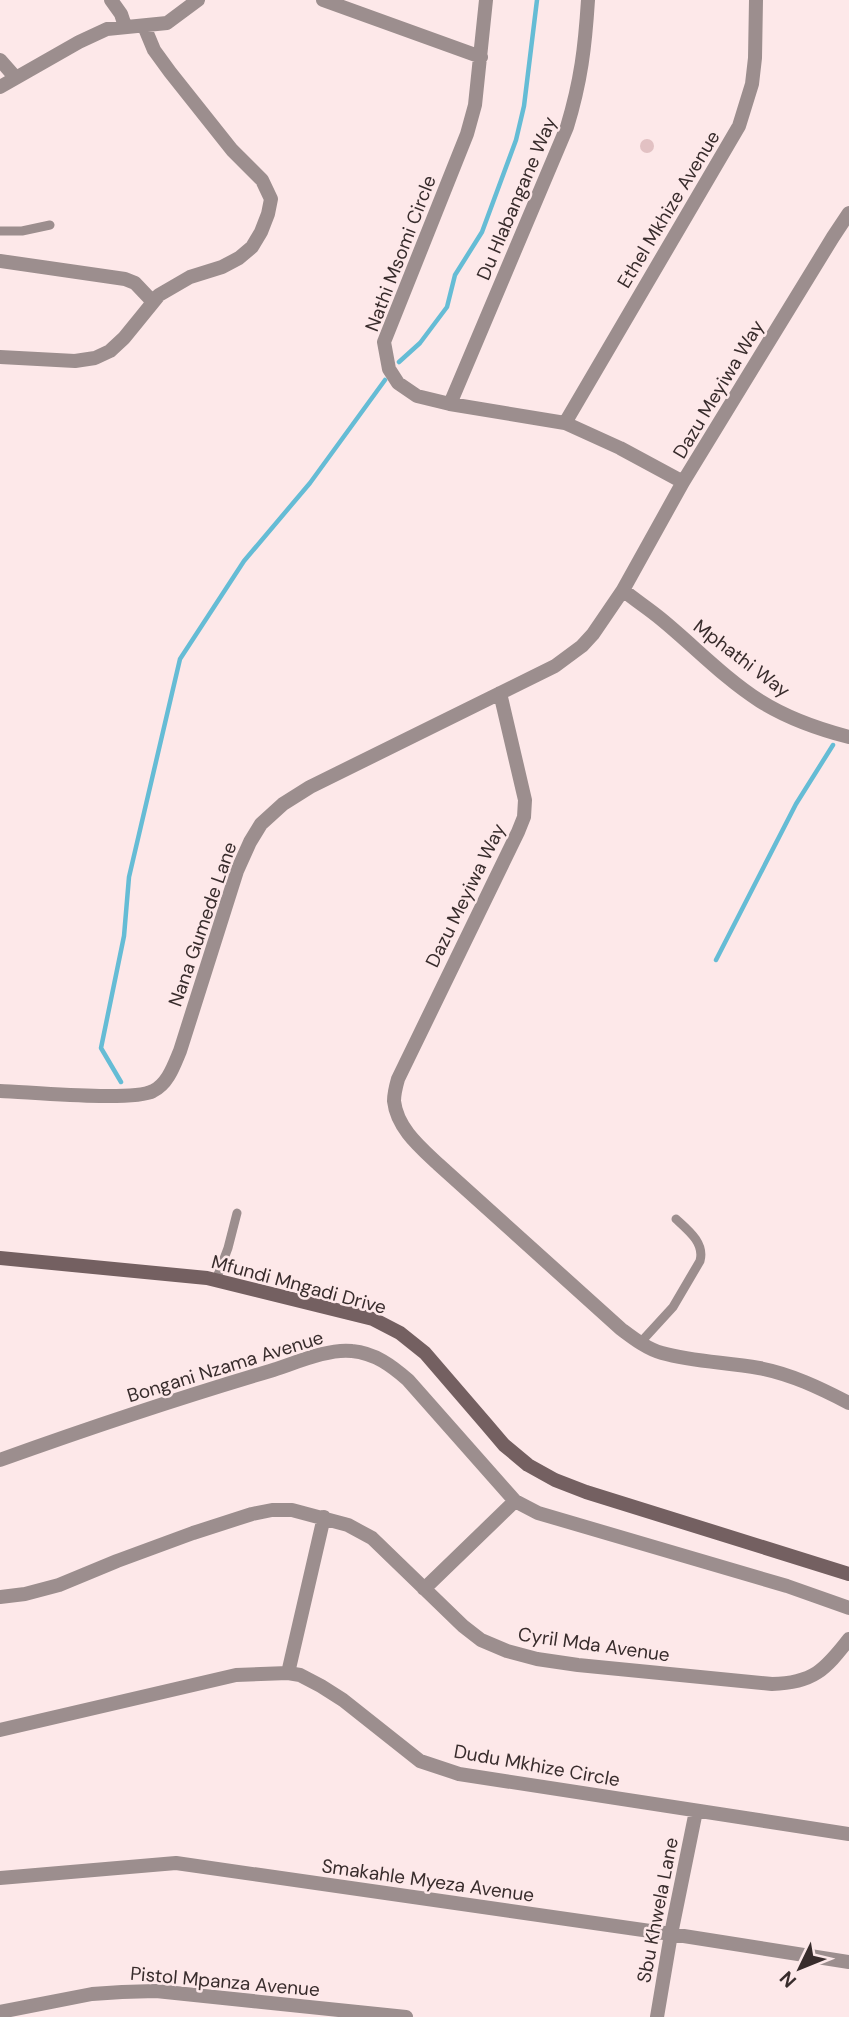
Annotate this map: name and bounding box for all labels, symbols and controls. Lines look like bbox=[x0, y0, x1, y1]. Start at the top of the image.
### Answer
street label: Du Hlabangane Way bbox=[471, 112, 562, 284]
street label: Ethel Mkhize Avenue bbox=[612, 126, 725, 293]
street label: Nathi Msomi Circle bbox=[359, 172, 442, 335]
street label: Dazu Meyiwa Way bbox=[667, 315, 770, 463]
street label: Mphathi Way bbox=[688, 614, 795, 703]
street label: Dazu Meyiwa Way bbox=[420, 819, 511, 971]
street label: Nana Gumede Lane bbox=[163, 839, 242, 1010]
street label: Mfundi Mngadi Drive bbox=[209, 1249, 389, 1320]
street label: Bongani Nzama Avenue bbox=[124, 1325, 326, 1408]
street label: Cyril Mda Avenue bbox=[516, 1621, 671, 1668]
street label: Dudu Mkhize Circle bbox=[452, 1739, 622, 1792]
street label: Sbu Khwela Lane bbox=[631, 1835, 684, 1985]
street label: Smakahle Myeza Avenue bbox=[320, 1853, 536, 1908]
north arrow bbox=[765, 1933, 835, 2003]
street label: Pistol Mpanza Avenue bbox=[129, 1961, 321, 2002]
text: N bbox=[774, 1966, 802, 1993]

